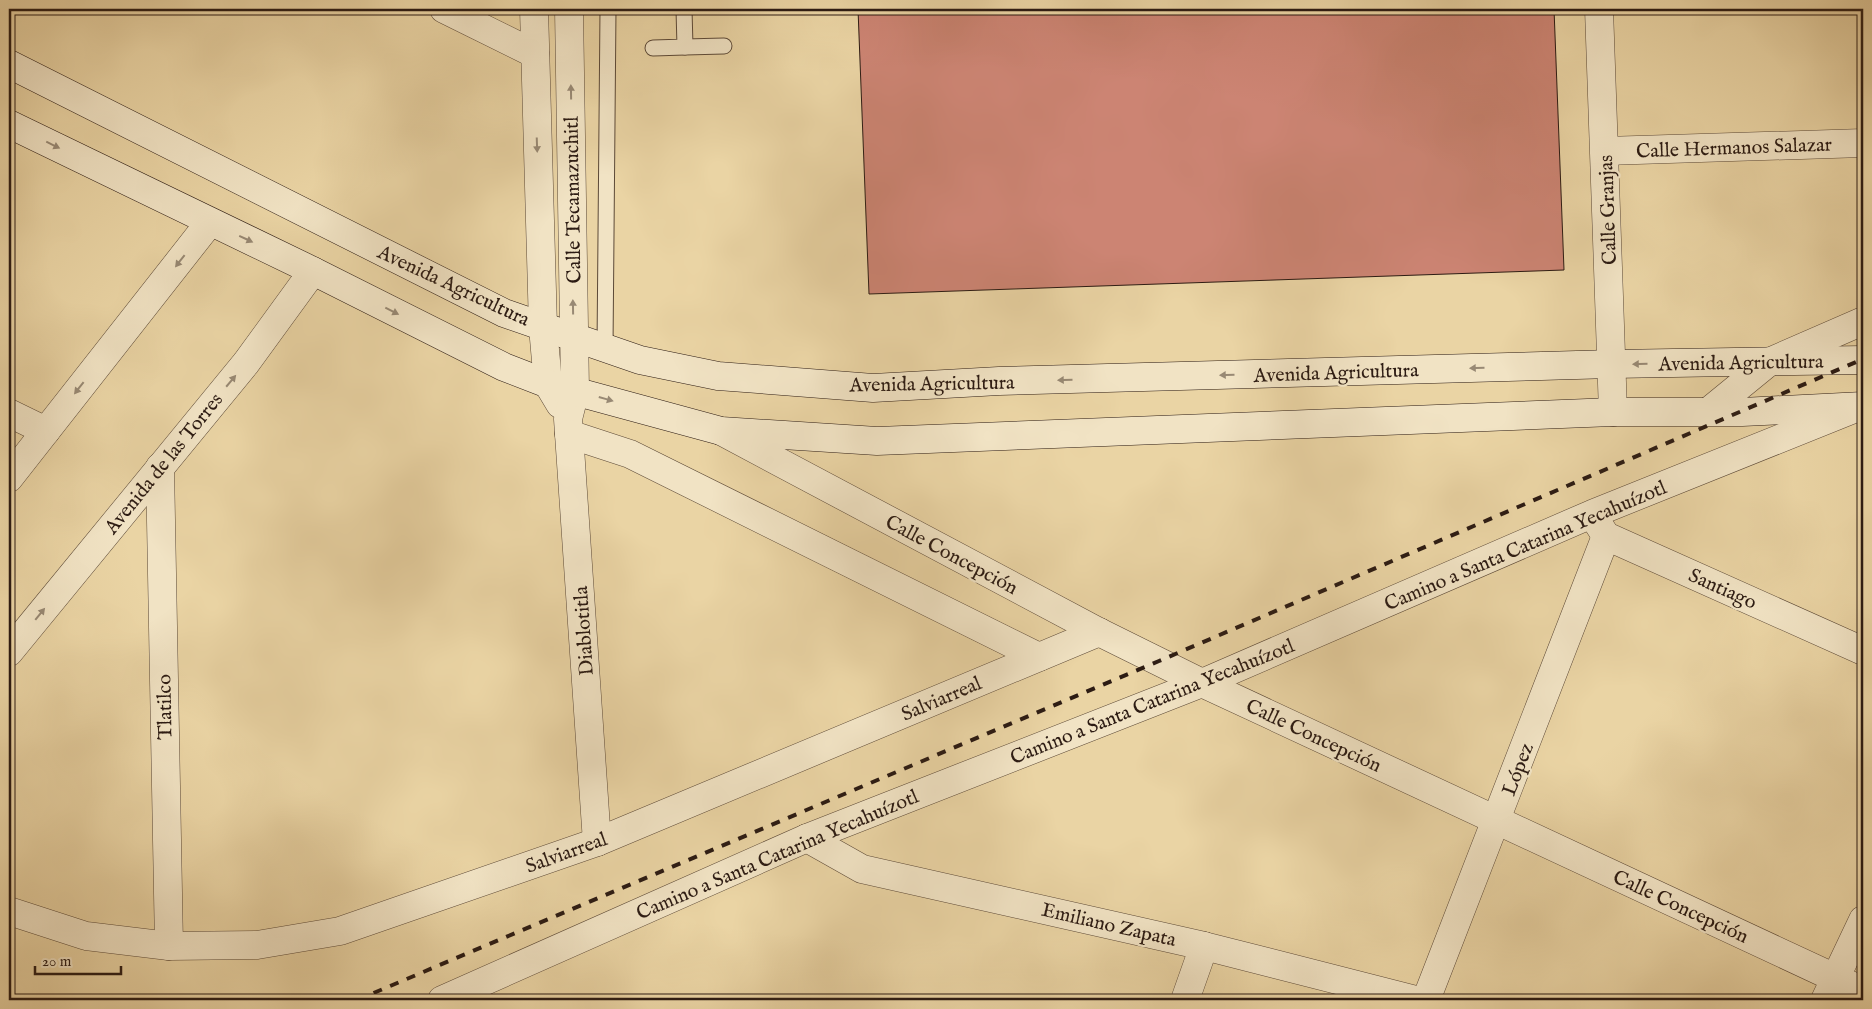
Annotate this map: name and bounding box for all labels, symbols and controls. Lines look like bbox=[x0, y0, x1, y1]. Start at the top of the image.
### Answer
one-way arrow bbox=[567, 84, 575, 100]
street label: Calle Tecamazuchitl bbox=[560, 116, 587, 284]
street label: Calle Hermanos Salazar bbox=[1636, 133, 1833, 164]
one-way arrow bbox=[534, 137, 542, 153]
one-way arrow bbox=[45, 141, 60, 150]
street label: Calle Granjas bbox=[1594, 154, 1623, 265]
one-way arrow bbox=[239, 236, 253, 244]
street label: Avenida Agricultura bbox=[372, 240, 534, 333]
one-way arrow bbox=[175, 254, 185, 267]
one-way arrow bbox=[569, 299, 577, 315]
one-way arrow bbox=[385, 307, 399, 315]
street label: Avenida Agricultura bbox=[1657, 350, 1824, 377]
street label: Avenida Agricultura bbox=[1252, 358, 1419, 389]
one-way arrow bbox=[1631, 360, 1647, 368]
one-way arrow bbox=[1469, 364, 1485, 372]
street label: Avenida Agricultura bbox=[848, 371, 1015, 398]
one-way arrow bbox=[1219, 371, 1235, 379]
one-way arrow bbox=[226, 374, 237, 387]
one-way arrow bbox=[1057, 376, 1073, 384]
one-way arrow bbox=[74, 381, 85, 394]
street label: Avenida de las Torres bbox=[99, 388, 229, 540]
one-way arrow bbox=[599, 396, 614, 404]
street label: Camino a Santa Catarina Yecahuízotl bbox=[1381, 475, 1671, 617]
street label: Calle Concepción bbox=[881, 510, 1022, 601]
street label: Santiago bbox=[1684, 563, 1761, 616]
street label: Diablotitla bbox=[569, 585, 600, 677]
one-way arrow bbox=[34, 608, 45, 621]
street label: Camino a Santa Catarina Yecahuízotl bbox=[1007, 634, 1299, 771]
street label: Salviarreal bbox=[898, 671, 986, 727]
street label: Tlatilco bbox=[152, 674, 179, 740]
street label: Calle Concepción bbox=[1242, 694, 1385, 779]
street label: López bbox=[1497, 740, 1540, 799]
street label: Camino a Santa Catarina Yecahuízotl bbox=[633, 784, 923, 926]
street label: Salviarreal bbox=[522, 827, 611, 880]
street label: Calle Concepción bbox=[1609, 865, 1752, 950]
street label: Emiliano Zapata bbox=[1039, 898, 1179, 953]
scale bar bbox=[35, 944, 121, 976]
text: 20 m bbox=[42, 952, 72, 971]

